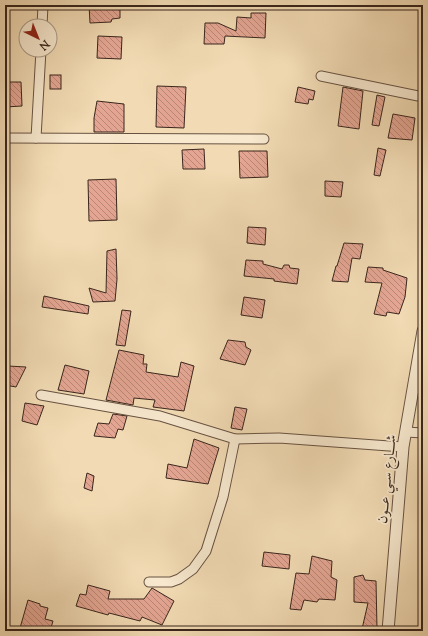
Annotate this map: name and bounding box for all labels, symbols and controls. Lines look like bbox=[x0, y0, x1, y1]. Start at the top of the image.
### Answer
north arrow bbox=[18, 18, 58, 58]
text: N bbox=[35, 35, 54, 54]
street label: شــــارع ســي عـــون bbox=[373, 434, 404, 525]

